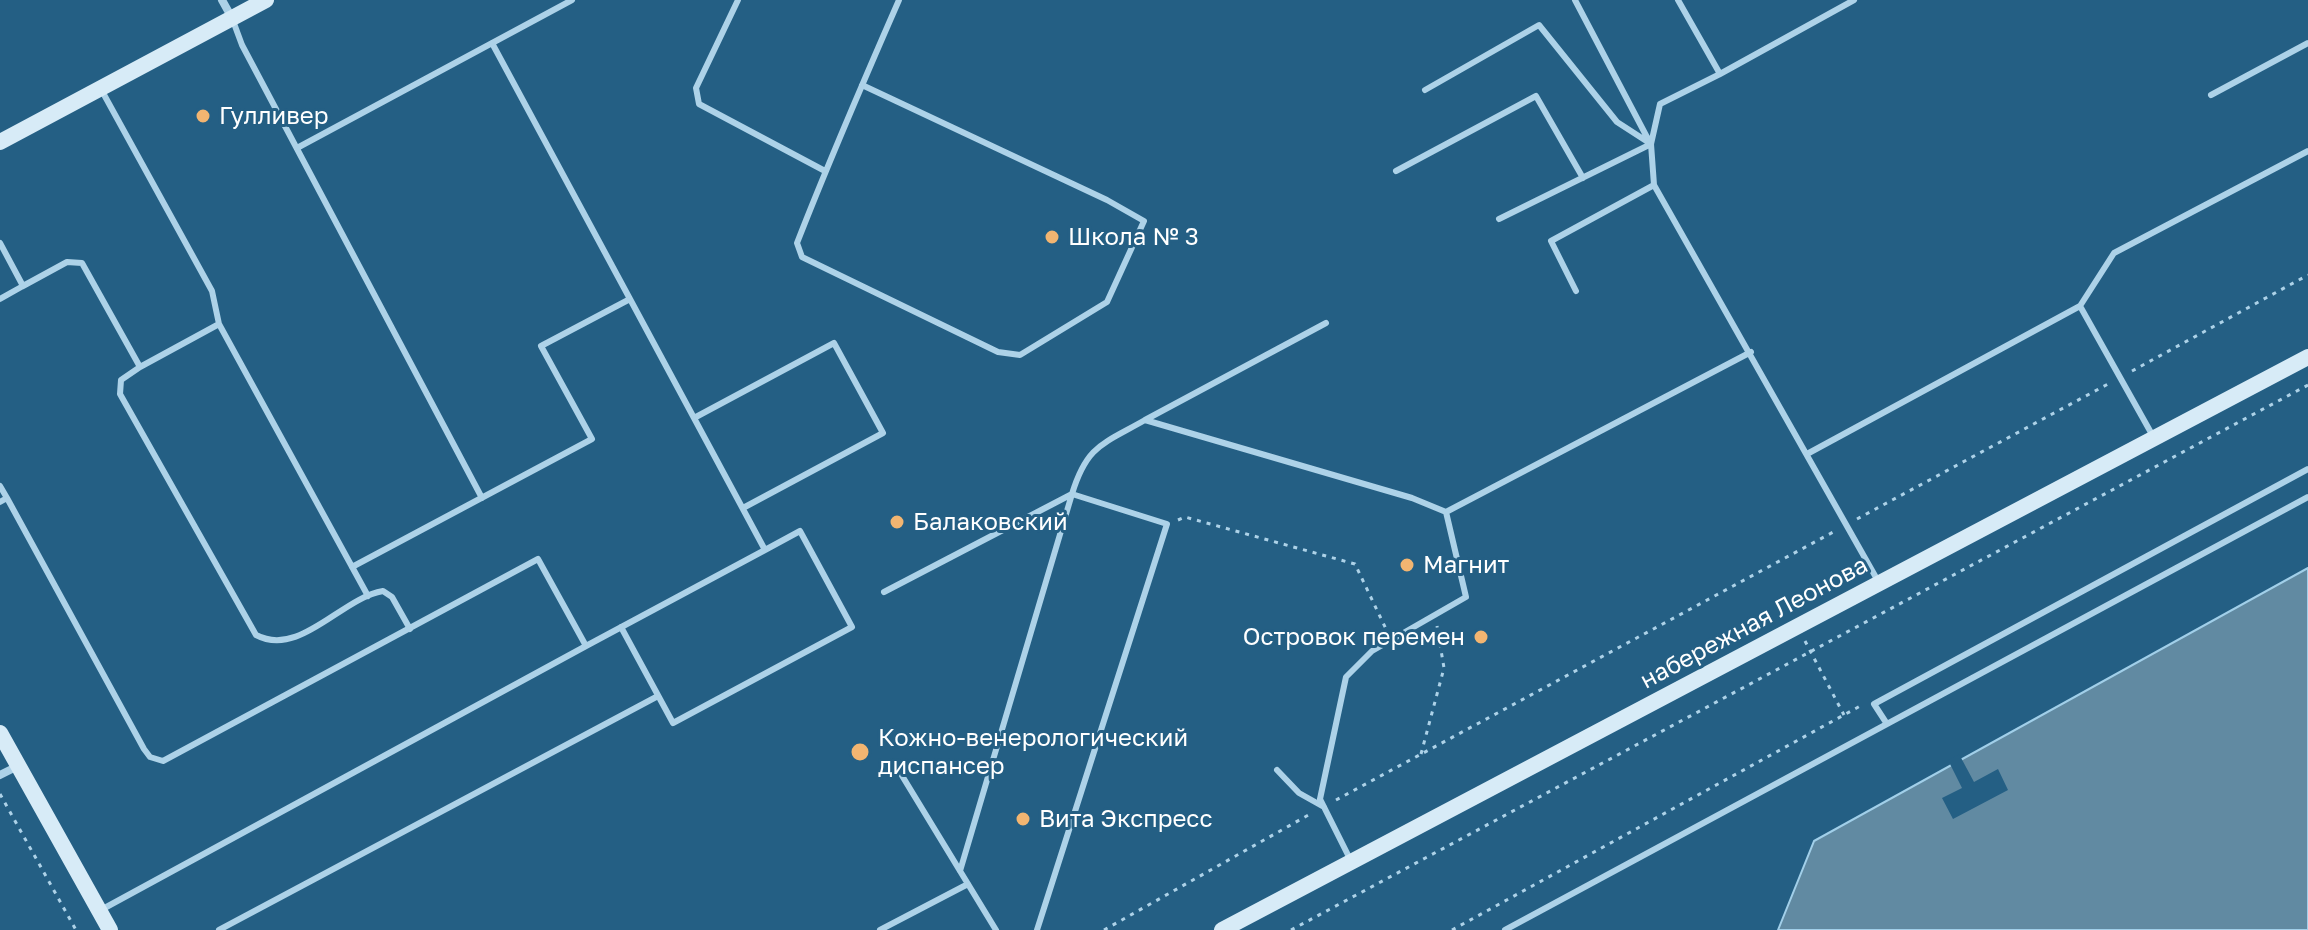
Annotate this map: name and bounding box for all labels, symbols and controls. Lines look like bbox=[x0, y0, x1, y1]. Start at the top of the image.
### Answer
place label: Гулливер bbox=[219, 102, 328, 130]
marker: Гулливер bbox=[194, 107, 212, 125]
place label: Школа № 3 bbox=[1068, 223, 1199, 251]
marker: Школа № 3 bbox=[1043, 228, 1061, 246]
place label: Балаковский bbox=[913, 508, 1068, 536]
marker: Балаковский bbox=[888, 513, 906, 531]
place label: Магнит bbox=[1423, 551, 1509, 579]
street label: набережная Леонова bbox=[1635, 551, 1873, 695]
marker: Магнит bbox=[1398, 556, 1416, 574]
place label: Островок перемен bbox=[1243, 623, 1465, 651]
marker: Островок перемен bbox=[1472, 628, 1490, 646]
place label: Кожно-венерологический диспансер bbox=[878, 724, 1188, 780]
marker: Кожно-венерологический диспансер bbox=[849, 741, 871, 763]
place label: Вита Экспресс bbox=[1039, 805, 1213, 833]
marker: Вита Экспресс bbox=[1014, 810, 1032, 828]

